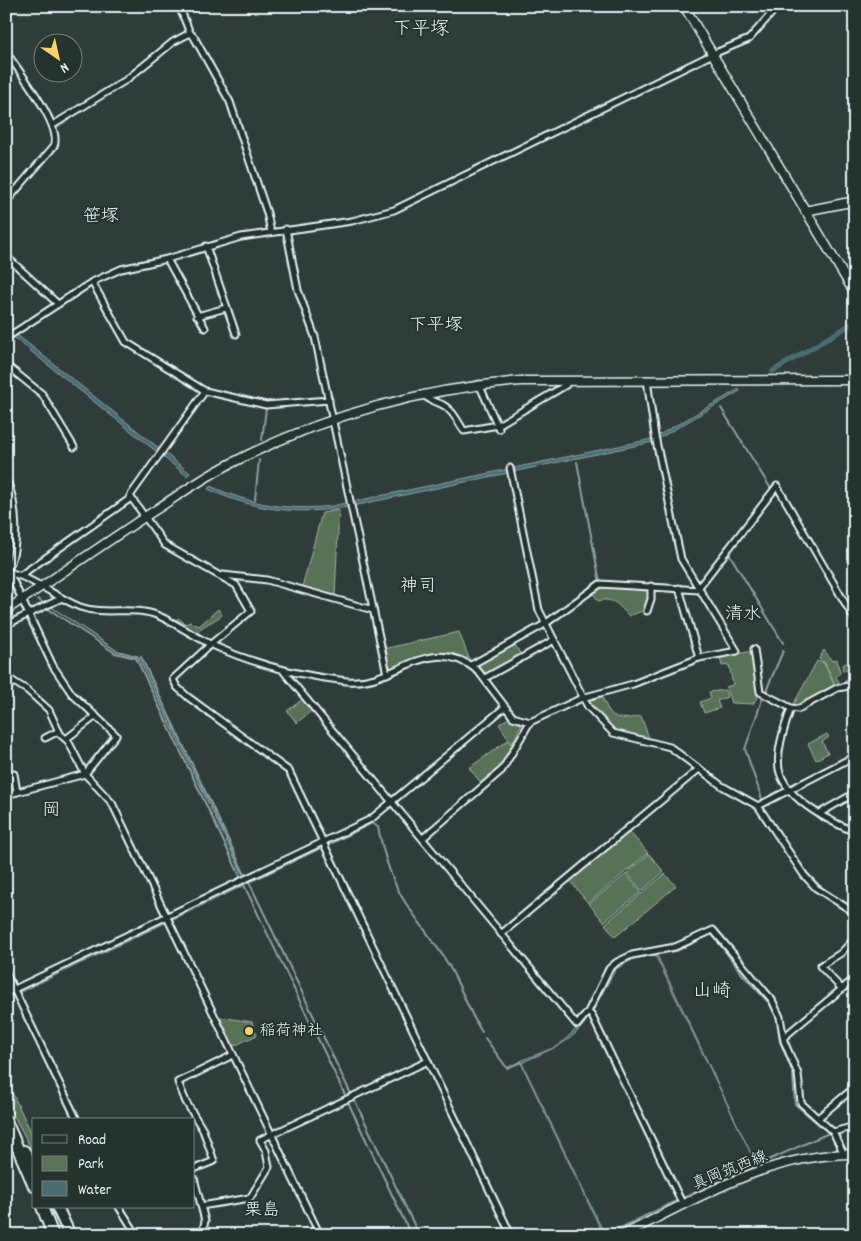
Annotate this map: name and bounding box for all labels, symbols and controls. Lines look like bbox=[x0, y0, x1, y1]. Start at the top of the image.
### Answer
district label: 下平塚 bbox=[392, 17, 450, 44]
north arrow bbox=[32, 32, 82, 82]
text: N bbox=[56, 57, 73, 77]
district label: 笹塚 bbox=[83, 205, 119, 230]
district label: 下平塚 bbox=[409, 314, 463, 339]
district label: 神司 bbox=[400, 575, 436, 600]
district label: 清水 bbox=[725, 603, 761, 628]
district label: 岡 bbox=[42, 799, 60, 824]
district label: 山崎 bbox=[693, 979, 731, 1006]
place label: 稲荷神社 bbox=[259, 1020, 323, 1043]
marker: 稲荷神社 bbox=[243, 1025, 255, 1037]
legend bbox=[32, 1118, 195, 1208]
text: Road bbox=[78, 1130, 106, 1152]
street label: 真岡筑西線 bbox=[689, 1145, 771, 1197]
text: Park bbox=[78, 1154, 104, 1176]
text: Water bbox=[78, 1180, 112, 1202]
district label: 栗島 bbox=[244, 1199, 280, 1224]

